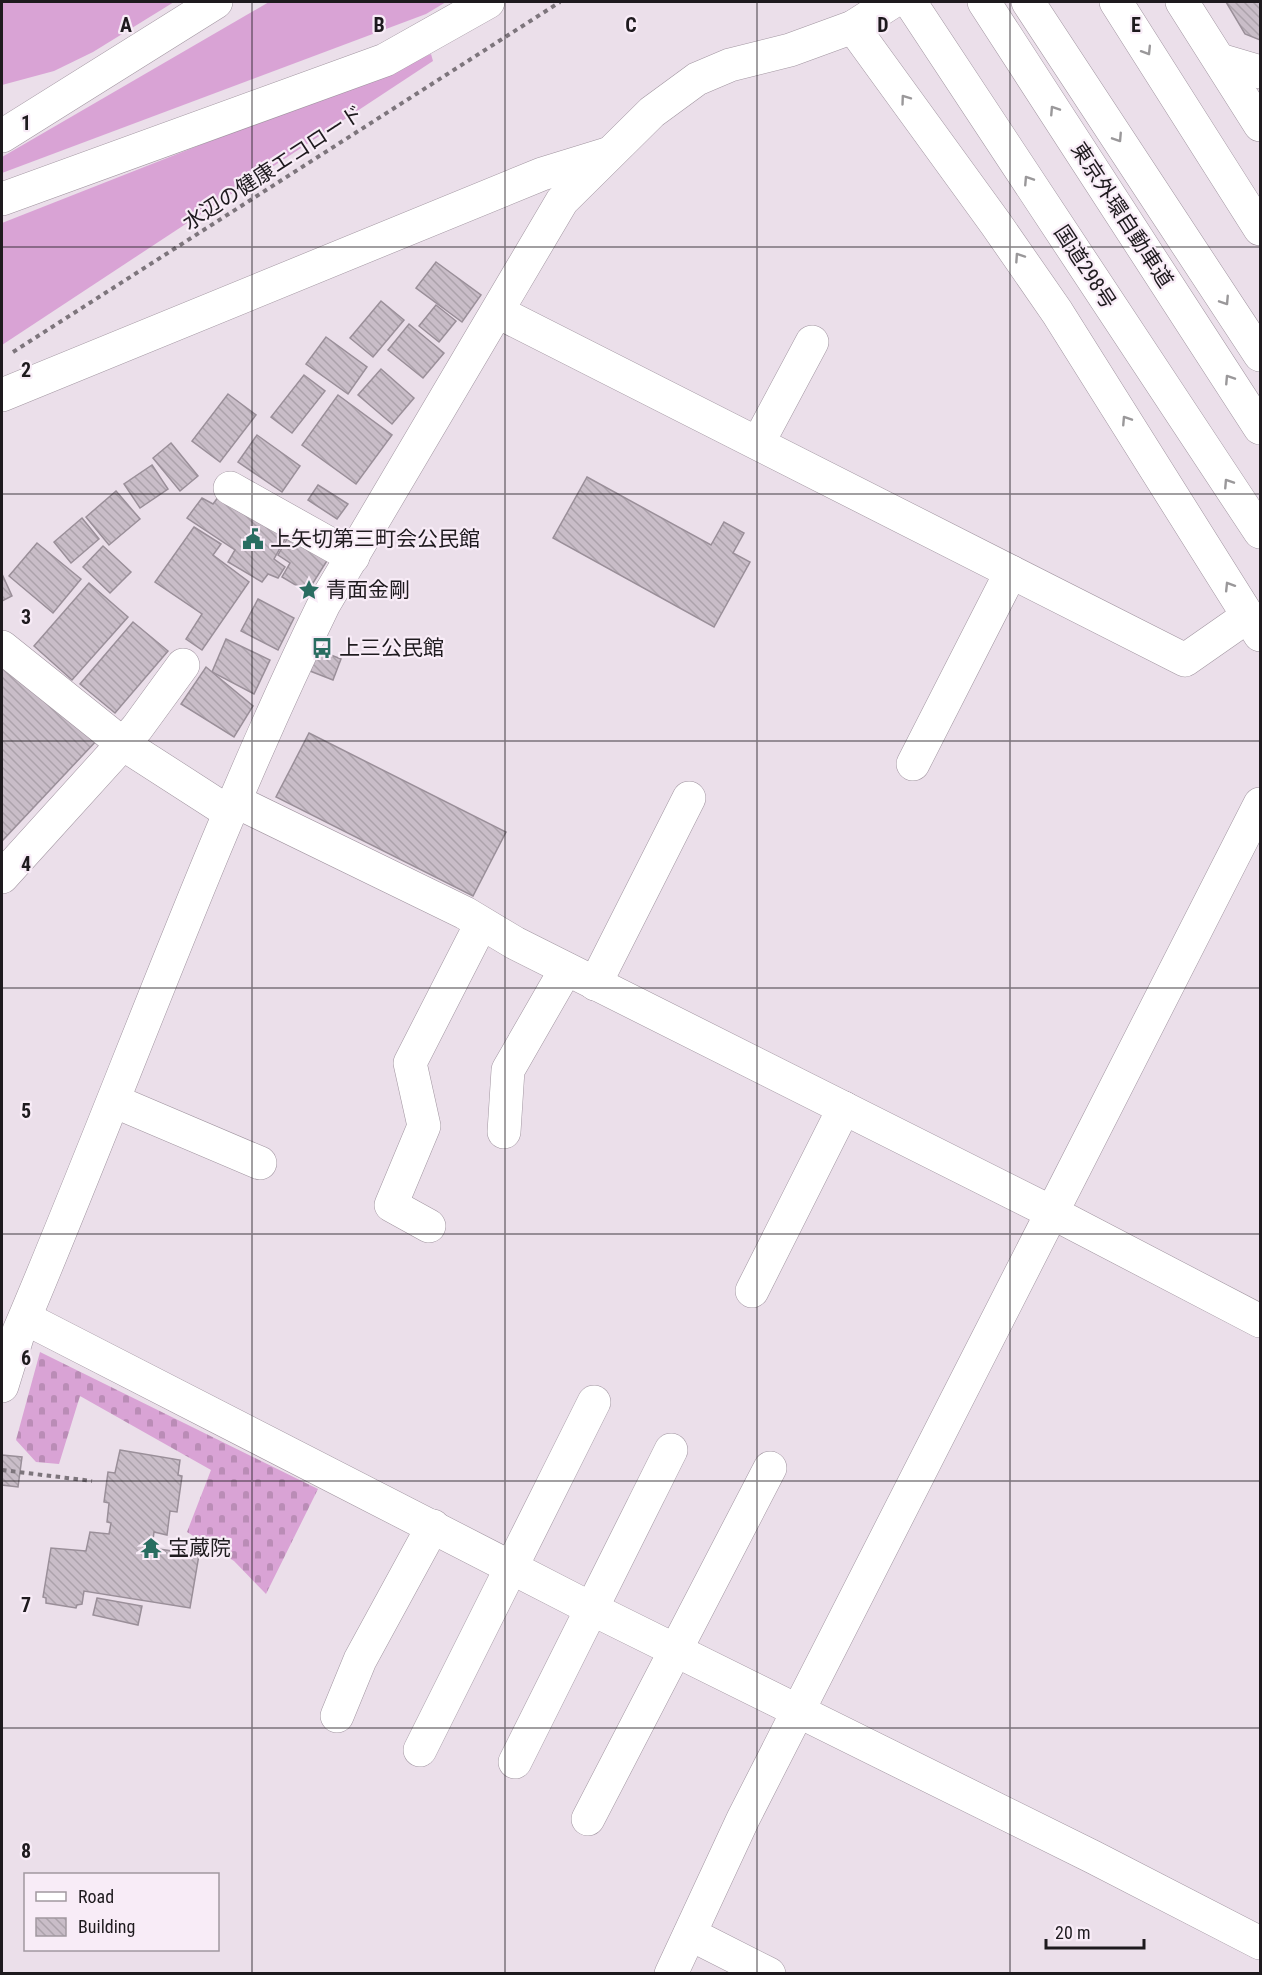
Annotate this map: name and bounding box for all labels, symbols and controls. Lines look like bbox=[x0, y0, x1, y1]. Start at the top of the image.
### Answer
text: A bbox=[120, 13, 132, 37]
text: B bbox=[373, 13, 385, 37]
text: C bbox=[625, 13, 637, 37]
text: D bbox=[877, 13, 889, 37]
text: E bbox=[1131, 13, 1141, 37]
one-way arrow bbox=[1140, 44, 1151, 55]
one-way arrow bbox=[901, 95, 912, 106]
street label: 水辺の健康エコロード bbox=[178, 101, 368, 235]
one-way arrow bbox=[1051, 105, 1062, 116]
text: 1 bbox=[21, 111, 31, 135]
one-way arrow bbox=[1111, 131, 1122, 142]
street label: 東京外環自動車道 bbox=[1066, 138, 1178, 292]
one-way arrow bbox=[1025, 176, 1036, 187]
street label: 国道298号 bbox=[1049, 221, 1121, 313]
one-way arrow bbox=[1015, 253, 1026, 264]
one-way arrow bbox=[1218, 294, 1229, 305]
text: 2 bbox=[21, 358, 31, 382]
one-way arrow bbox=[1224, 375, 1236, 385]
one-way arrow bbox=[1122, 416, 1133, 427]
one-way arrow bbox=[1225, 479, 1236, 490]
public building icon: 上矢切第三町会公民館 bbox=[241, 527, 265, 551]
place label: 上矢切第三町会公民館 bbox=[270, 527, 480, 551]
place icon: 青面金剛 bbox=[297, 578, 321, 602]
place label: 青面金剛 bbox=[326, 578, 410, 602]
one-way arrow bbox=[1225, 582, 1237, 592]
text: 3 bbox=[21, 605, 31, 629]
bus stop icon: 上三公民館 bbox=[310, 636, 334, 660]
place label: 上三公民館 bbox=[339, 636, 444, 660]
text: 4 bbox=[21, 852, 31, 876]
text: 5 bbox=[21, 1099, 31, 1123]
text: 6 bbox=[21, 1346, 31, 1370]
temple icon: 宝蔵院 bbox=[139, 1536, 163, 1560]
place label: 宝蔵院 bbox=[168, 1536, 231, 1560]
text: 7 bbox=[21, 1593, 31, 1617]
text: 8 bbox=[21, 1839, 31, 1863]
legend bbox=[24, 1873, 219, 1951]
text: Road bbox=[78, 1886, 114, 1907]
scale bar bbox=[1046, 1912, 1144, 1950]
text: Building bbox=[78, 1916, 135, 1937]
text: 20 m bbox=[1055, 1922, 1090, 1943]

